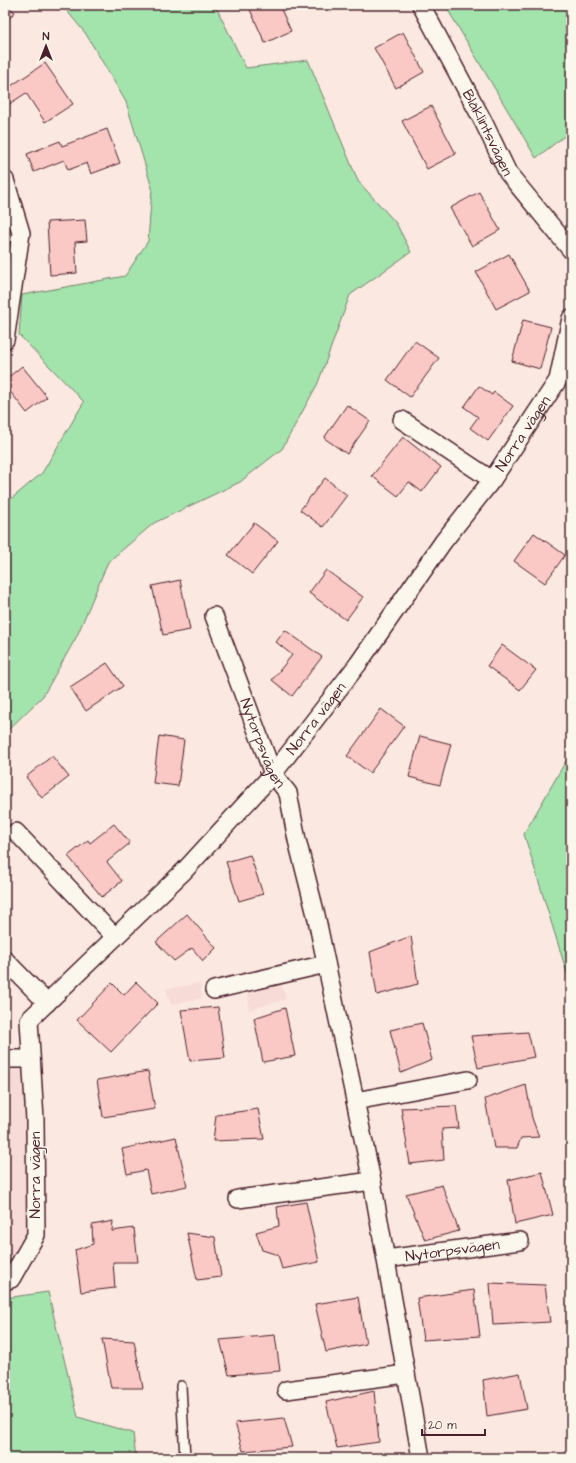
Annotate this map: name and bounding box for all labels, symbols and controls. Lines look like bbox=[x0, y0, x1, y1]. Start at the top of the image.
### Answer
north arrow bbox=[26, 26, 66, 66]
text: N bbox=[43, 29, 50, 44]
street label: Blåklintsvägen bbox=[457, 86, 518, 180]
street label: Norra vägen bbox=[490, 391, 556, 476]
street label: Norra vägen bbox=[281, 678, 352, 760]
street label: Nytorpsvägen bbox=[235, 695, 290, 793]
street label: Norra vägen bbox=[25, 1131, 47, 1218]
street label: Nytorpsvägen bbox=[404, 1234, 501, 1267]
scale bar bbox=[422, 1411, 485, 1437]
text: 20 m bbox=[428, 1417, 457, 1434]

